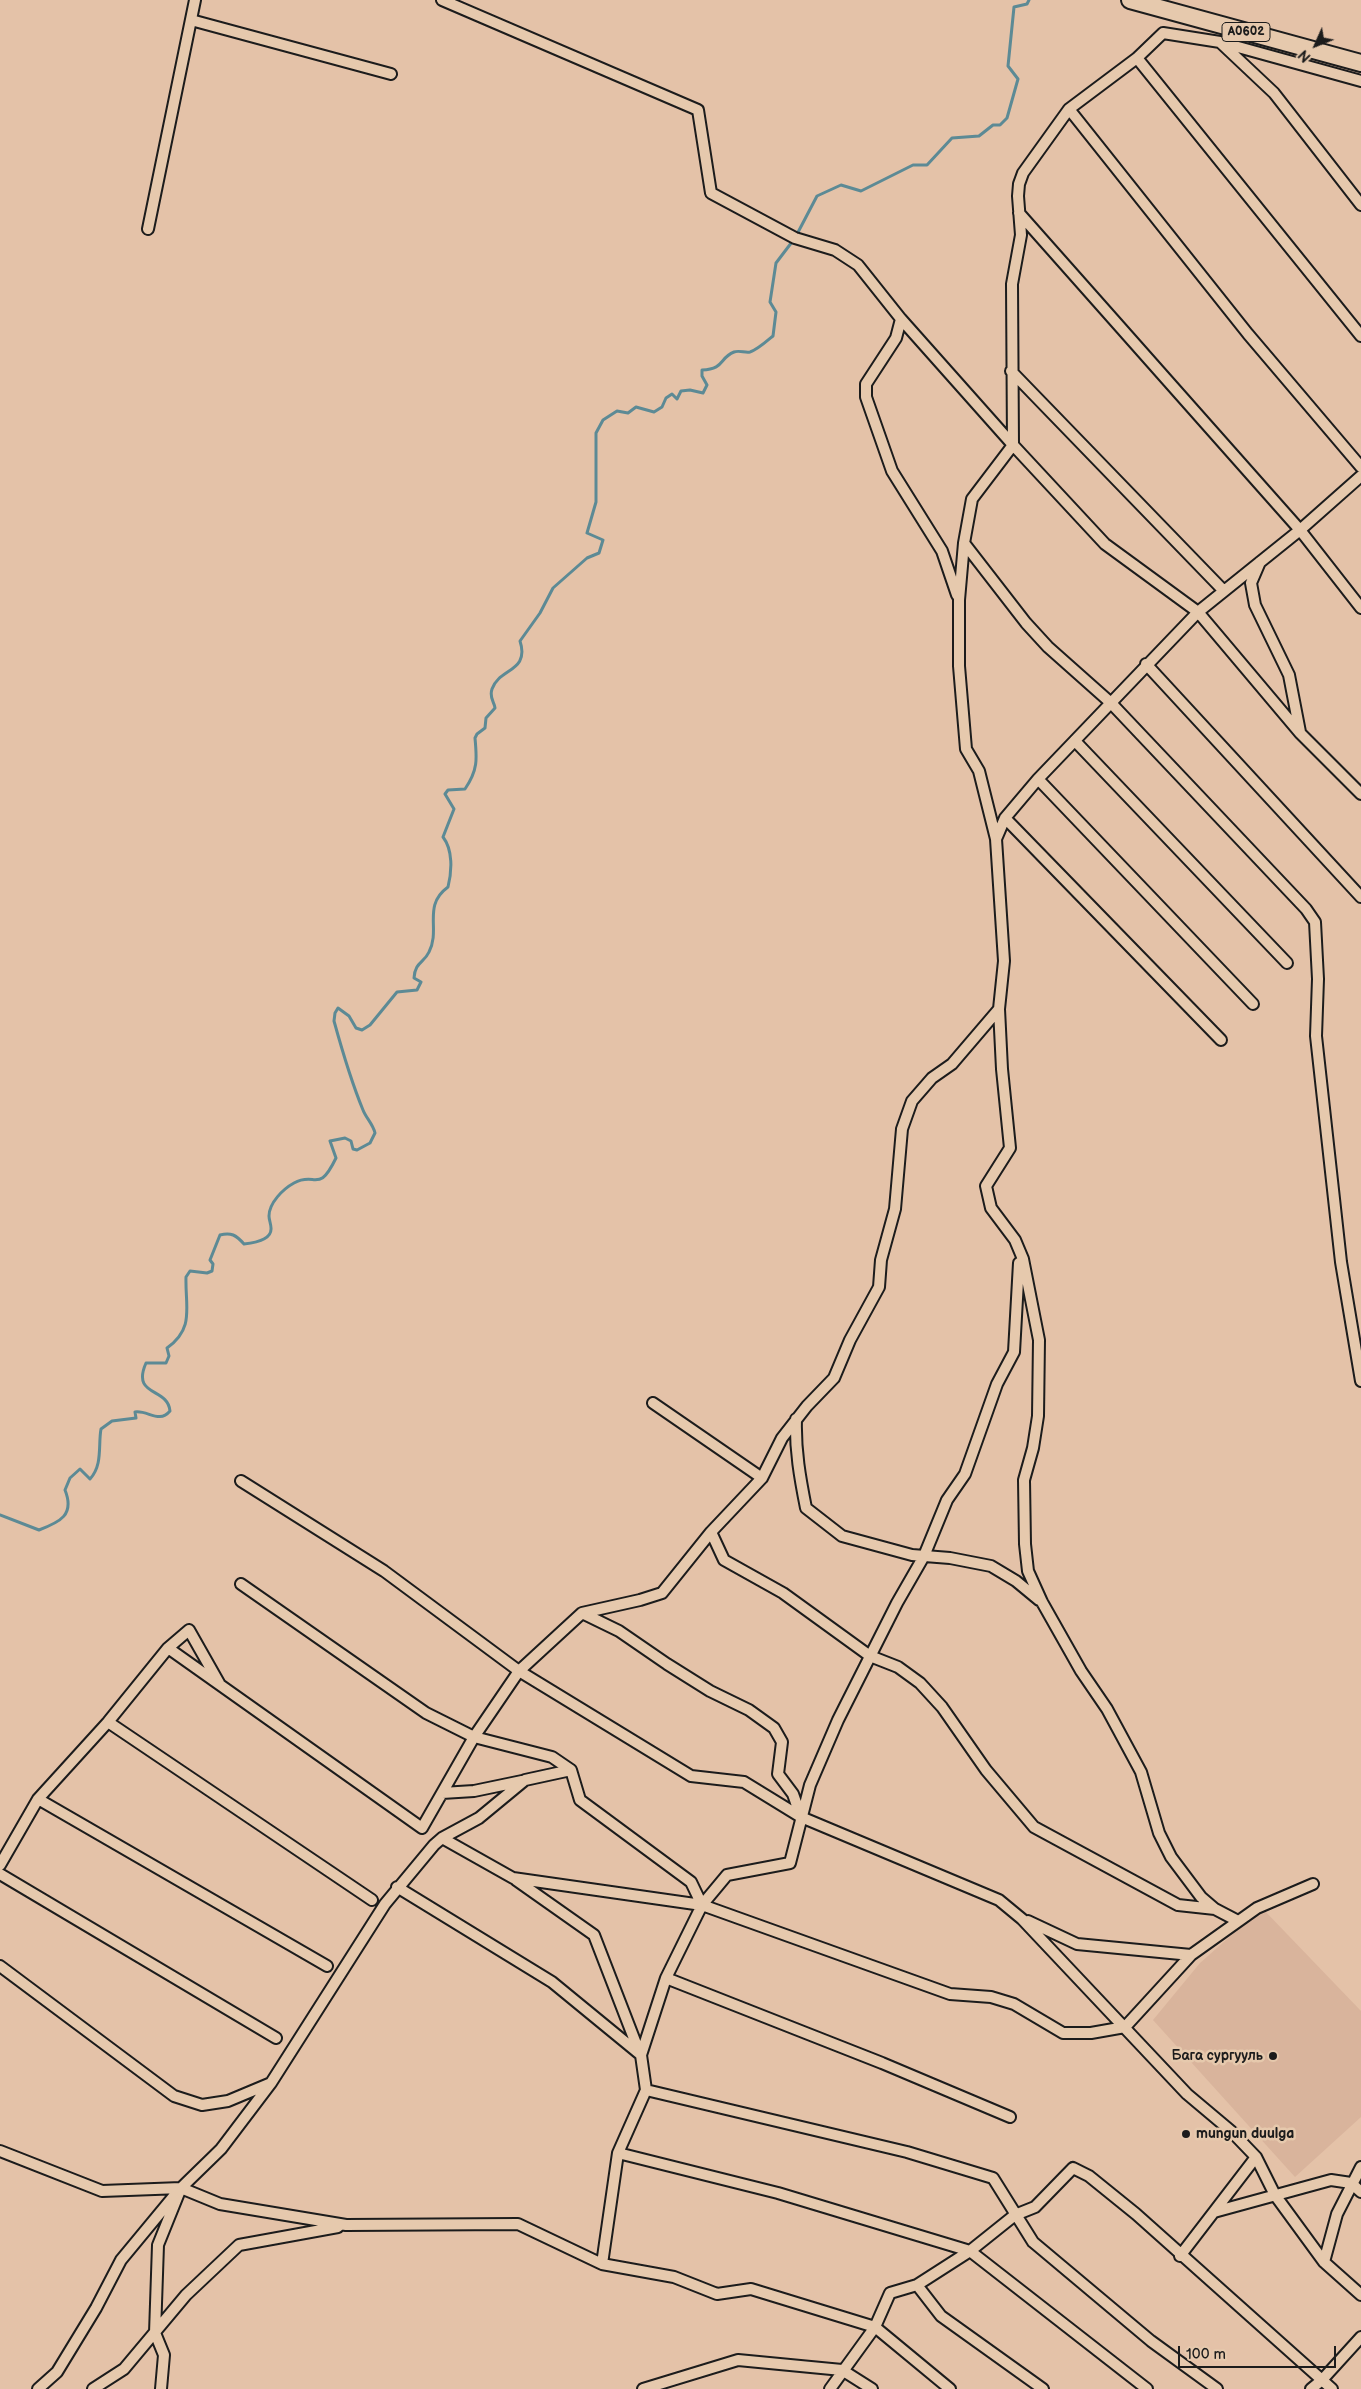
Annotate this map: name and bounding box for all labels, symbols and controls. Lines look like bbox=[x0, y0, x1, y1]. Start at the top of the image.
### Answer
north arrow bbox=[1291, 20, 1341, 70]
road number: A0602 bbox=[1222, 22, 1270, 42]
text: N bbox=[1295, 46, 1315, 65]
place label: Бага сургууль bbox=[1172, 2048, 1263, 2064]
marker: Бага сургууль bbox=[1267, 2050, 1279, 2062]
place label: mungun duulga bbox=[1196, 2126, 1294, 2142]
marker: mungun duulga bbox=[1180, 2128, 1192, 2140]
scale bar bbox=[1181, 2336, 1338, 2368]
text: 100 m bbox=[1186, 2345, 1226, 2364]

